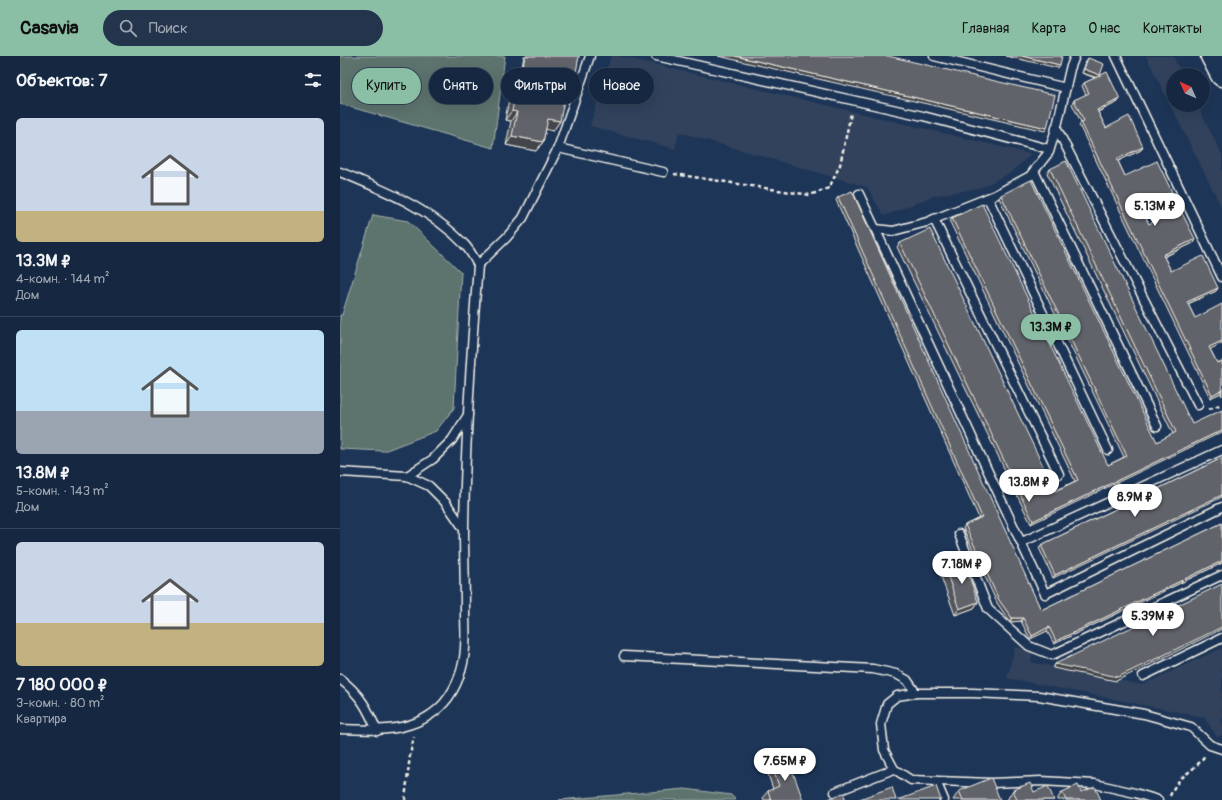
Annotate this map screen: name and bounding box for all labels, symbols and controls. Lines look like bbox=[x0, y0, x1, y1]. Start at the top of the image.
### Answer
search box bbox=[103, 10, 383, 46]
text: Casavia bbox=[20, 16, 79, 40]
icon: search bbox=[117, 17, 139, 39]
text: Поиск bbox=[149, 19, 188, 38]
text: Главная bbox=[962, 20, 1009, 37]
text: Карта bbox=[1031, 20, 1066, 37]
text: О нас bbox=[1088, 20, 1121, 37]
text: Контакты bbox=[1143, 20, 1202, 37]
chip: Купить bbox=[352, 68, 421, 104]
chip: Снять bbox=[429, 68, 493, 104]
chip: Фильтры bbox=[501, 68, 581, 104]
chip: Новое bbox=[589, 68, 654, 104]
north arrow bbox=[1166, 68, 1210, 112]
map controls bbox=[1166, 68, 1210, 112]
icon: filters bbox=[302, 69, 324, 91]
text: Объектов: 7 bbox=[16, 70, 107, 91]
icon: home bbox=[134, 144, 206, 216]
pin: 5.13M ₽ bbox=[1118, 193, 1192, 227]
text: 5.13M ₽ bbox=[1134, 198, 1176, 214]
text: 13.3M ₽ bbox=[16, 250, 71, 271]
text: 4-комн. · 144 m² bbox=[16, 271, 109, 287]
text: Дом bbox=[16, 287, 39, 303]
pin: 13.3M ₽ bbox=[1014, 314, 1088, 348]
text: 13.3M ₽ bbox=[1030, 319, 1072, 335]
icon: home bbox=[134, 356, 206, 428]
text: 13.8M ₽ bbox=[16, 462, 71, 483]
pin: 13.8M ₽ bbox=[992, 469, 1066, 503]
text: 13.8M ₽ bbox=[1008, 474, 1050, 490]
text: 5-комн. · 143 m² bbox=[16, 483, 109, 499]
pin: 8.9M ₽ bbox=[1102, 484, 1168, 518]
text: 8.9M ₽ bbox=[1117, 489, 1153, 505]
text: Дом bbox=[16, 499, 39, 515]
pin: 7.18M ₽ bbox=[925, 551, 999, 585]
text: 7.18M ₽ bbox=[941, 556, 983, 572]
icon: home bbox=[134, 568, 206, 640]
pin: 5.39M ₽ bbox=[1116, 603, 1190, 637]
text: 5.39M ₽ bbox=[1131, 608, 1175, 624]
text: 7 180 000 ₽ bbox=[16, 674, 108, 695]
text: 3-комн. · 80 m² bbox=[16, 695, 104, 711]
text: Квартира bbox=[16, 711, 67, 727]
pin: 7.65M ₽ bbox=[748, 748, 822, 782]
text: 7.65M ₽ bbox=[763, 753, 807, 769]

